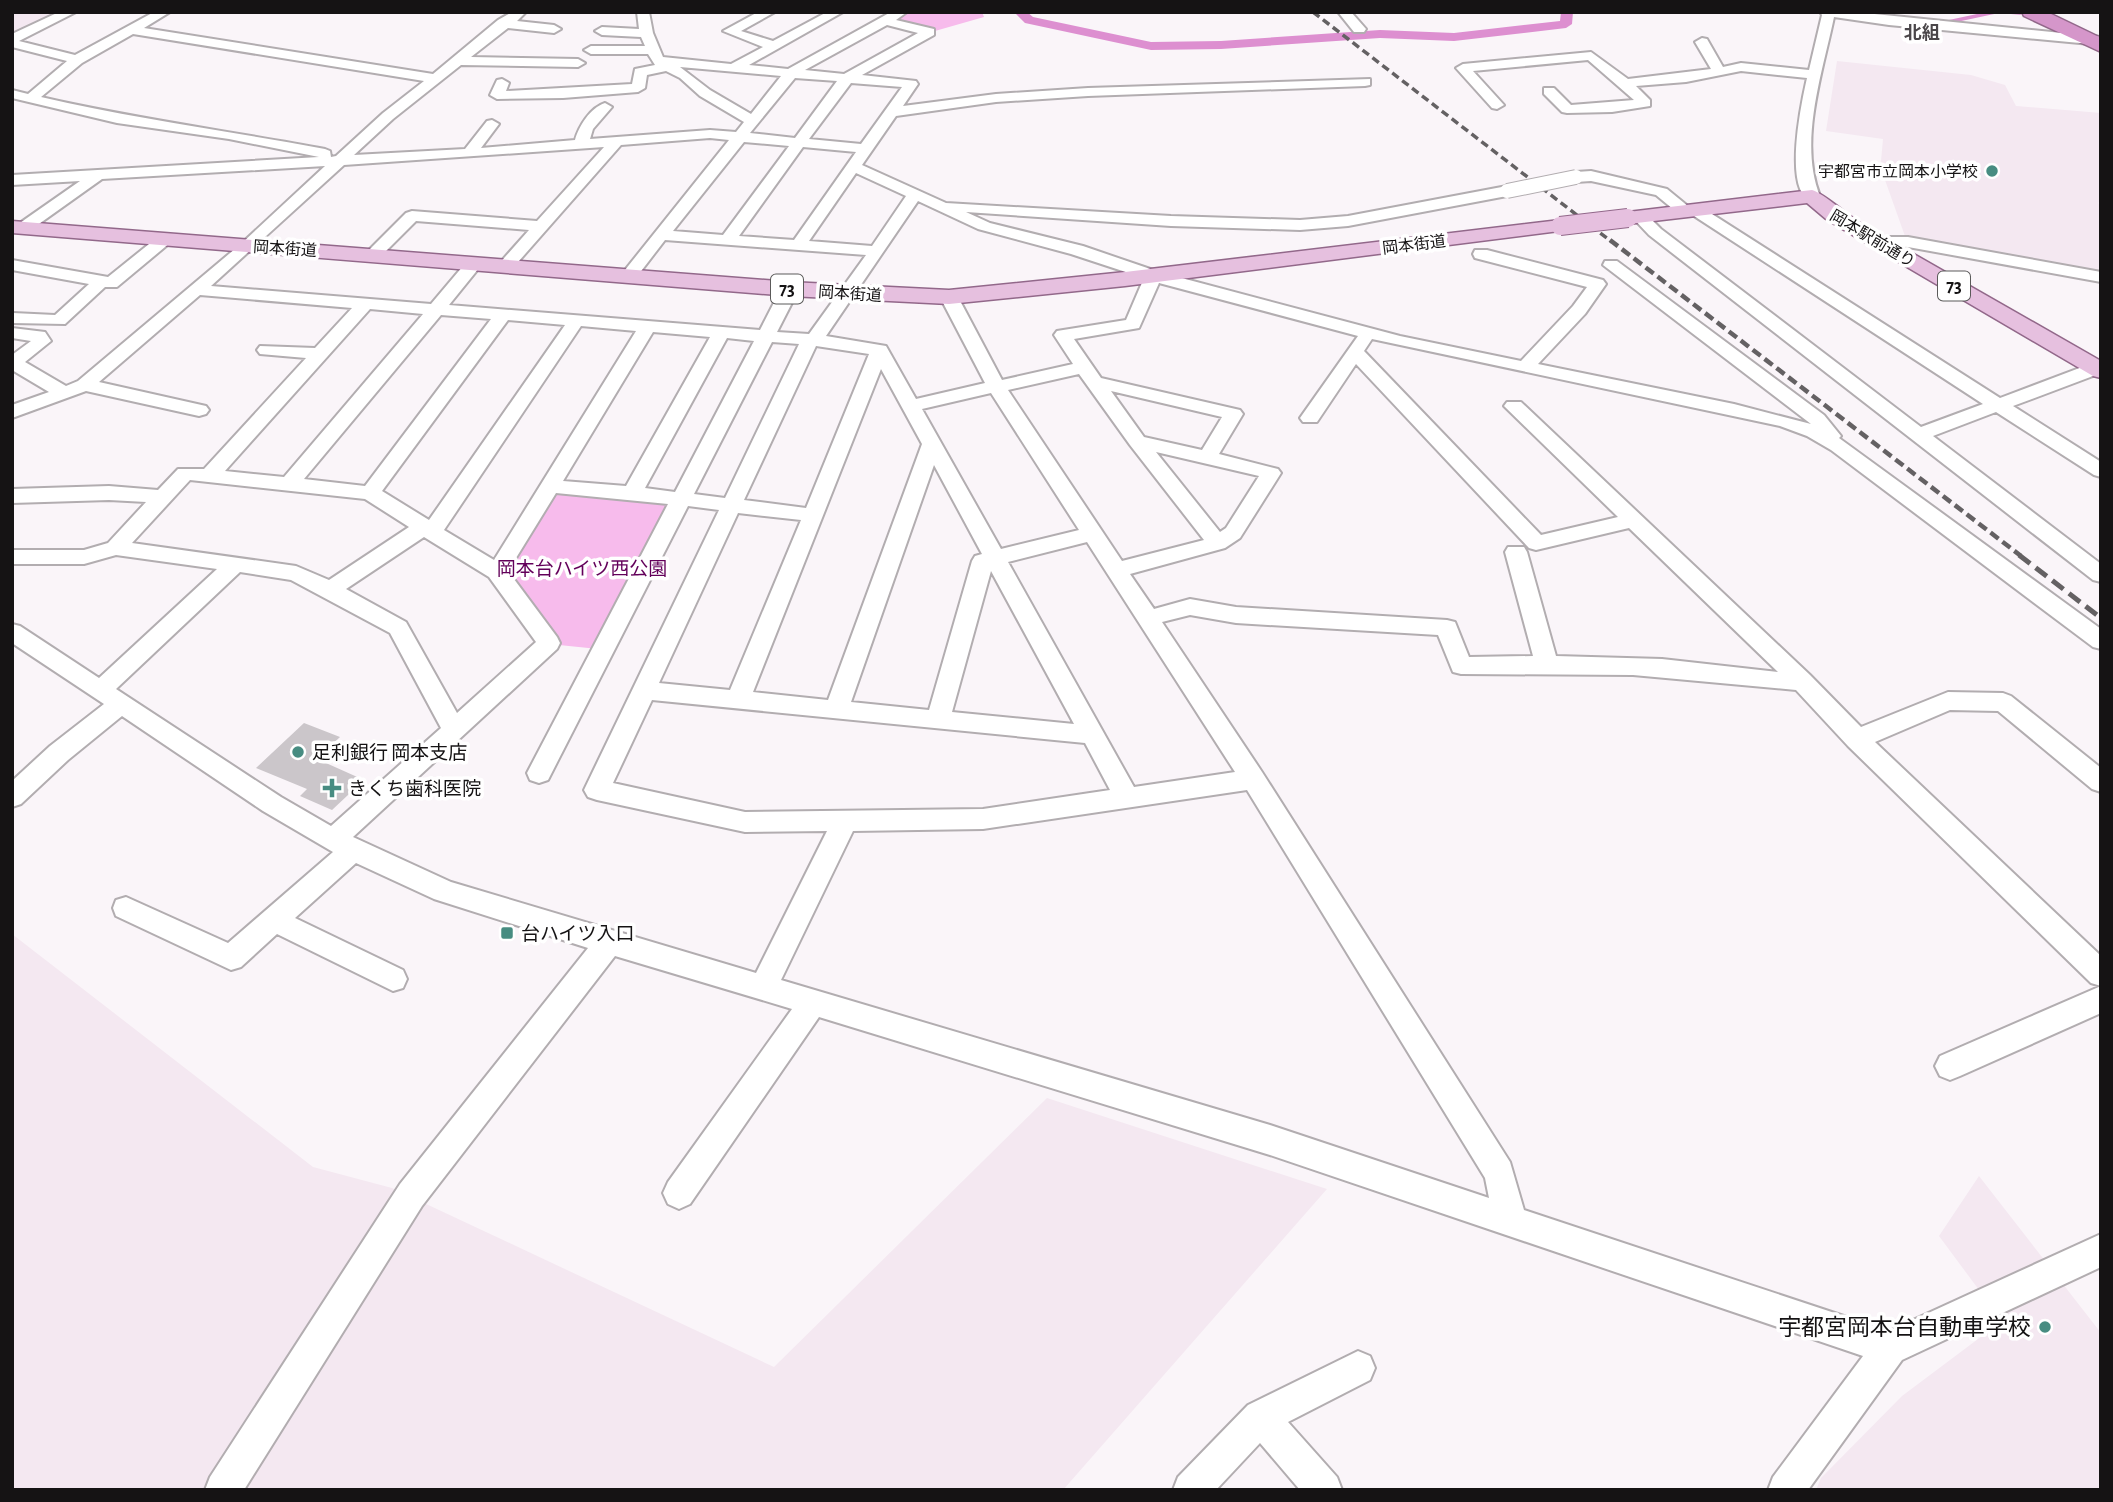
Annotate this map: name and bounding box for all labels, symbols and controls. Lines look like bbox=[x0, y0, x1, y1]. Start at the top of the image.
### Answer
district label: 北組 bbox=[1904, 23, 1940, 43]
place label: 宇都宮市立岡本小学校 bbox=[1818, 163, 1978, 180]
marker: 宇都宮市立岡本小学校 bbox=[1984, 163, 2000, 179]
street label: 岡本駅前通り bbox=[1827, 206, 1918, 270]
street label: 岡本街道 bbox=[1381, 232, 1447, 257]
street label: 岡本街道 bbox=[252, 238, 317, 259]
road number: 73 bbox=[1938, 272, 1970, 300]
road number: 73 bbox=[771, 274, 803, 304]
street label: 岡本街道 bbox=[817, 283, 882, 304]
park label: 岡本台ハイツ西公園 bbox=[497, 558, 667, 579]
place label: 足利銀行 岡本支店 bbox=[312, 742, 467, 763]
marker: 足利銀行 岡本支店 bbox=[290, 744, 306, 760]
marker: きくち歯科医院 bbox=[322, 778, 342, 798]
place label: きくち歯科医院 bbox=[348, 779, 481, 799]
place label: 台ハイツ入口 bbox=[521, 923, 635, 944]
marker: 台ハイツ入口 bbox=[499, 925, 515, 941]
place label: 宇都宮岡本台自動車学校 bbox=[1778, 1315, 2031, 1340]
marker: 宇都宮岡本台自動車学校 bbox=[2037, 1319, 2053, 1335]

